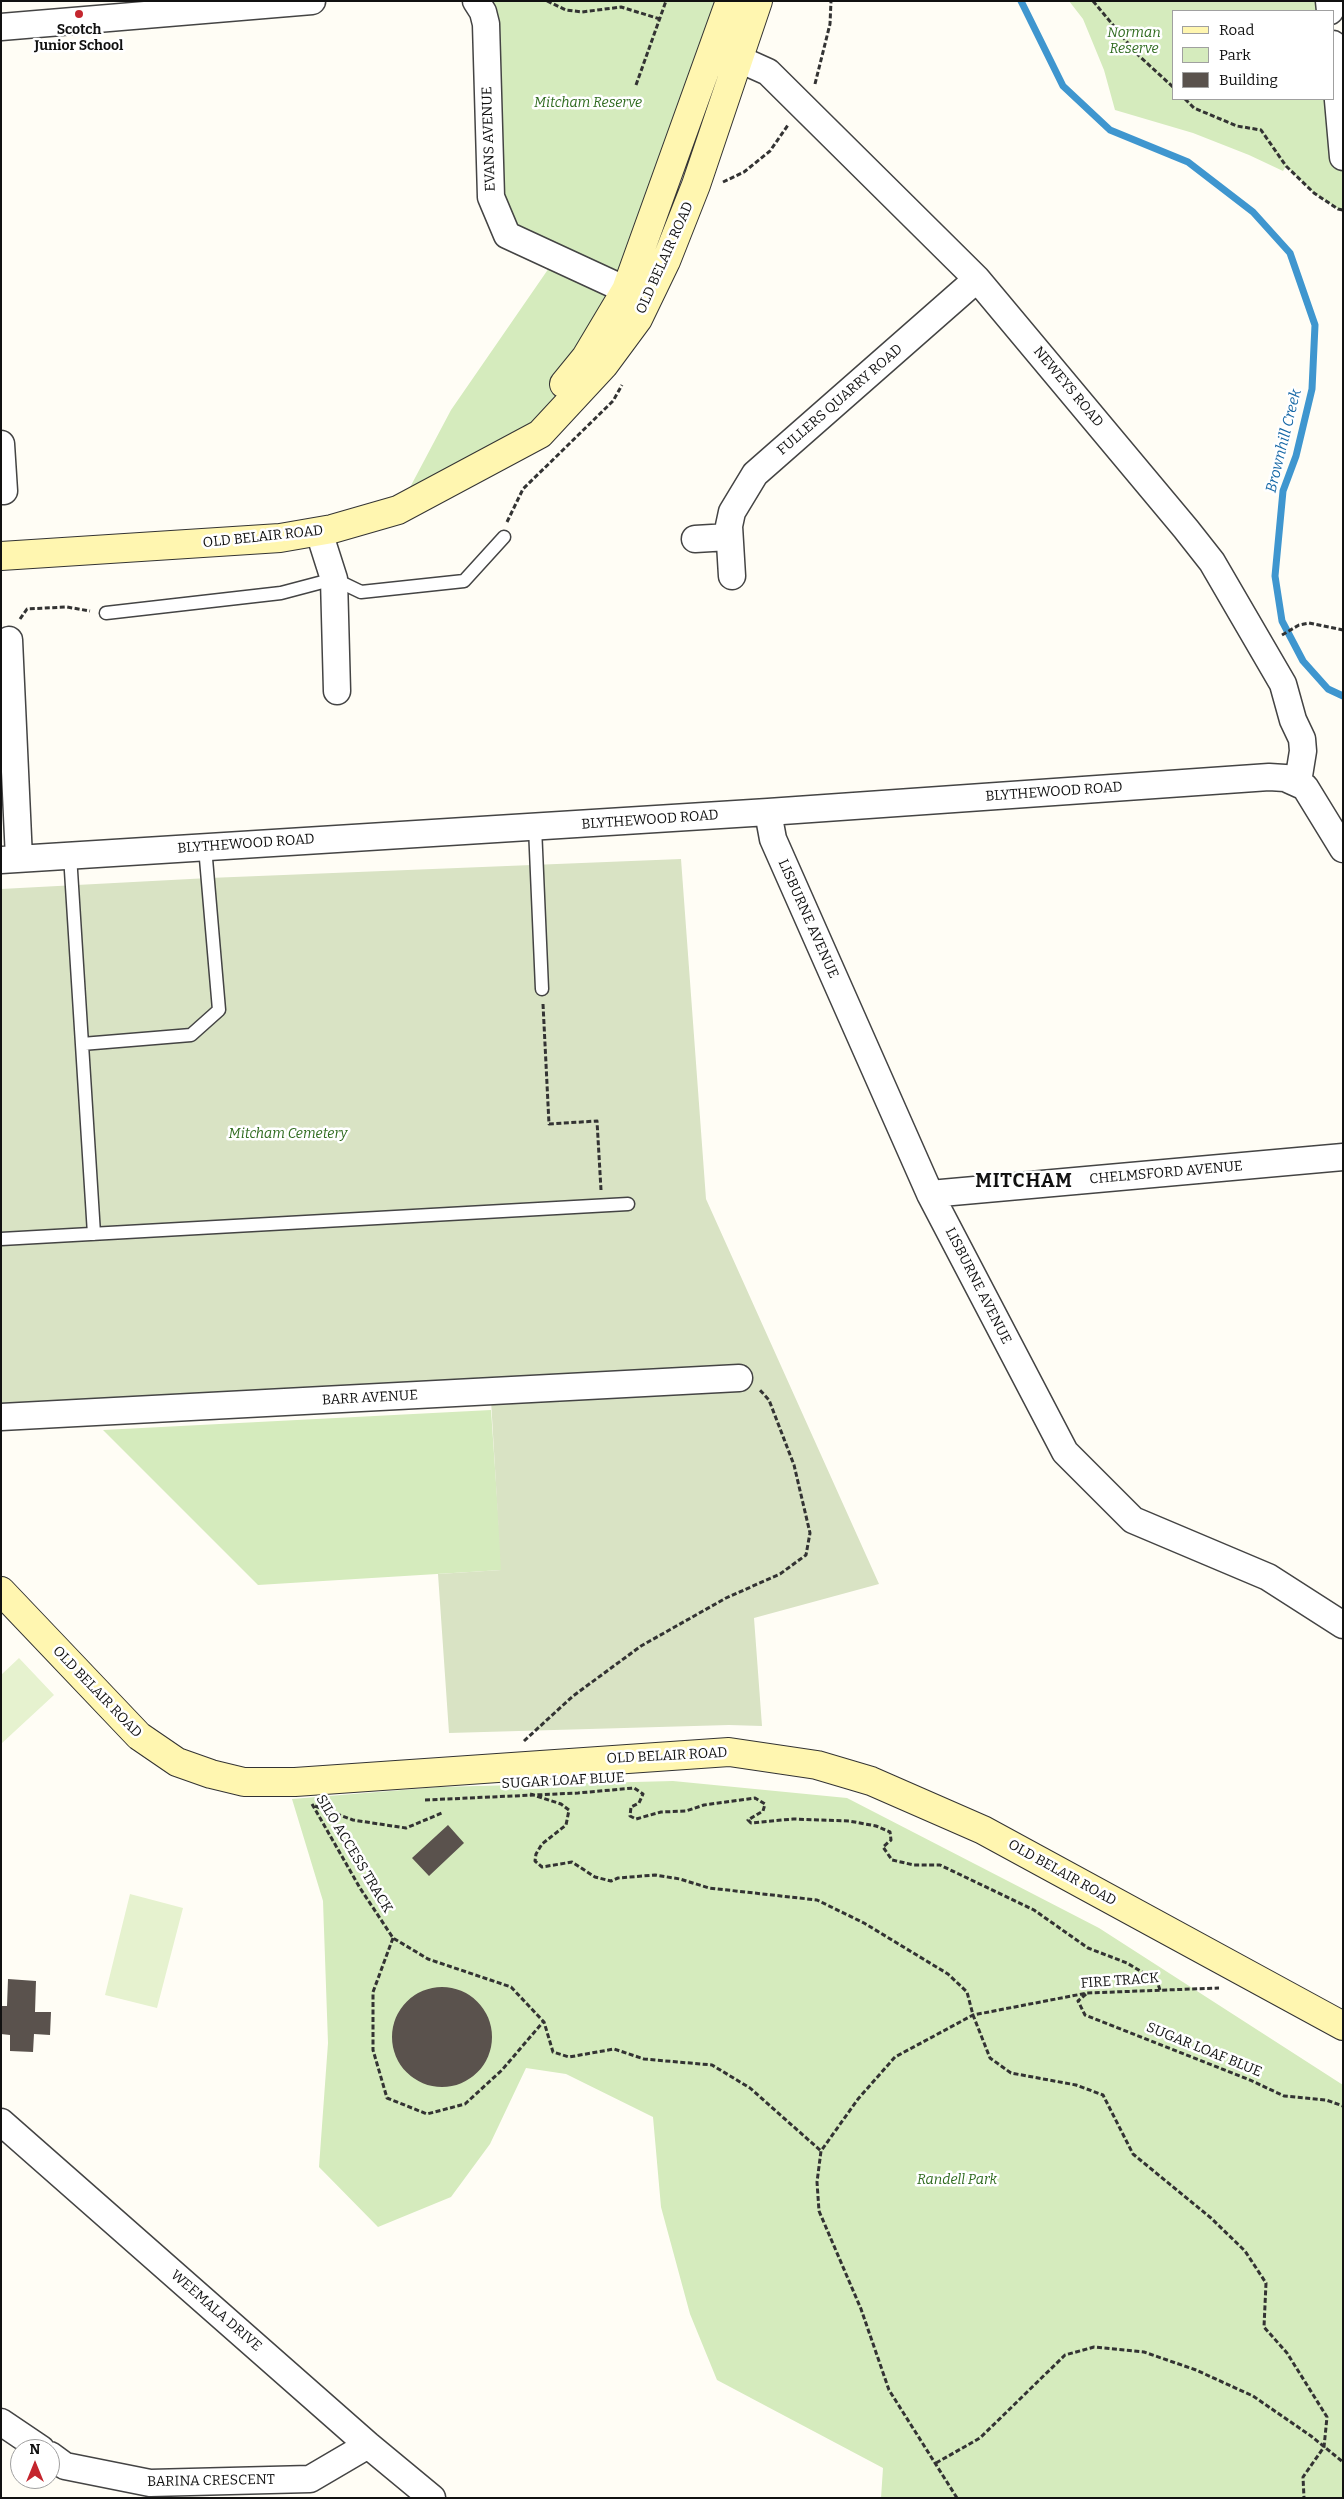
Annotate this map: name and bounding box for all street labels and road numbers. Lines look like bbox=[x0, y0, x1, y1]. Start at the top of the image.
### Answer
street label: EVANS AVENUE bbox=[479, 86, 499, 192]
street label: OLD BELAIR ROAD bbox=[633, 199, 697, 317]
street label: FULLERS QUARRY ROAD bbox=[774, 341, 906, 459]
street label: NEWEYS ROAD bbox=[1029, 343, 1107, 431]
street label: OLD BELAIR ROAD bbox=[202, 522, 324, 552]
street label: BLYTHEWOOD ROAD bbox=[985, 779, 1123, 805]
street label: BLYTHEWOOD ROAD bbox=[581, 807, 719, 833]
street label: BLYTHEWOOD ROAD bbox=[177, 831, 315, 857]
street label: LISBURNE AVENUE bbox=[774, 857, 842, 981]
street label: CHELMSFORD AVENUE bbox=[1089, 1158, 1243, 1188]
street label: LISBURNE AVENUE bbox=[941, 1225, 1015, 1347]
street label: BARR AVENUE bbox=[322, 1387, 418, 1409]
street label: OLD BELAIR ROAD bbox=[49, 1643, 145, 1741]
street label: OLD BELAIR ROAD bbox=[606, 1744, 728, 1768]
street label: SUGAR LOAF BLUE bbox=[501, 1769, 625, 1793]
street label: SILO ACCESS TRACK bbox=[312, 1792, 396, 1916]
street label: OLD BELAIR ROAD bbox=[1005, 1836, 1119, 1910]
street label: FIRE TRACK bbox=[1080, 1970, 1160, 1992]
street label: SUGAR LOAF BLUE bbox=[1144, 2019, 1264, 2081]
street label: WEEMALA DRIVE bbox=[167, 2267, 265, 2355]
street label: BARINA CRESCENT bbox=[147, 2471, 275, 2491]

